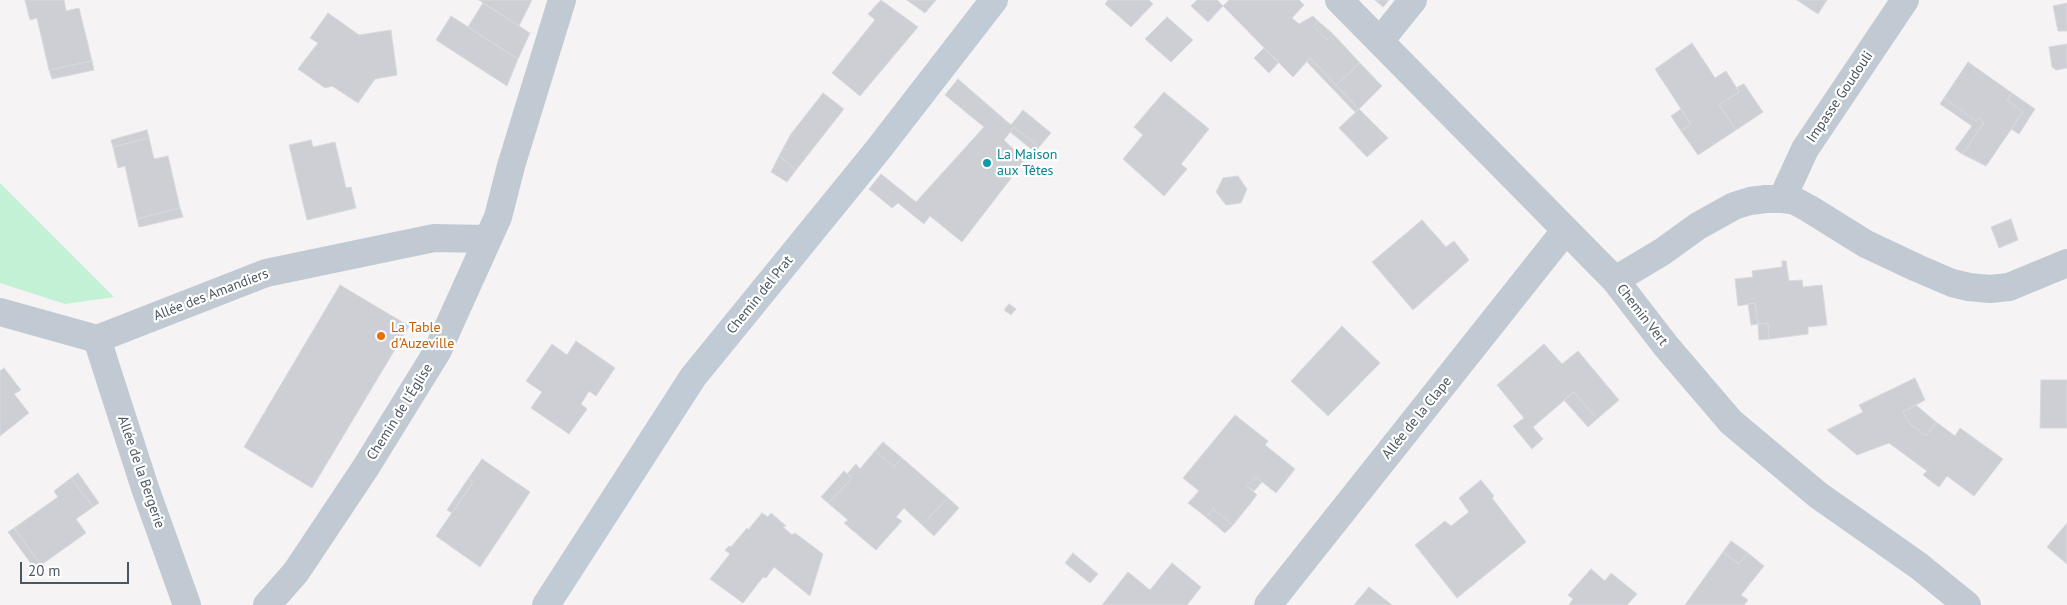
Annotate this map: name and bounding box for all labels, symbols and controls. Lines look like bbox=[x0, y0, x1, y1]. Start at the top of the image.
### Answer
street label: Impasse Goudouli bbox=[1803, 48, 1877, 146]
place label: La Maison aux Têtes bbox=[997, 147, 1057, 180]
marker: La Maison aux Têtes bbox=[981, 157, 993, 169]
street label: Chemin del Prat bbox=[723, 253, 797, 337]
street label: Allée des Amandiers bbox=[151, 265, 271, 325]
street label: Chemin Vert bbox=[1613, 281, 1671, 349]
place label: La Table d'Auzeville bbox=[391, 320, 454, 352]
marker: La Table d'Auzeville bbox=[375, 330, 387, 342]
street label: Chemin de l'Église bbox=[364, 361, 436, 463]
street label: Allée de la Clape bbox=[1379, 373, 1455, 463]
street label: Allée de la Bergerie bbox=[114, 414, 168, 530]
scale bar bbox=[22, 552, 131, 584]
text: 20 m bbox=[28, 561, 61, 580]

